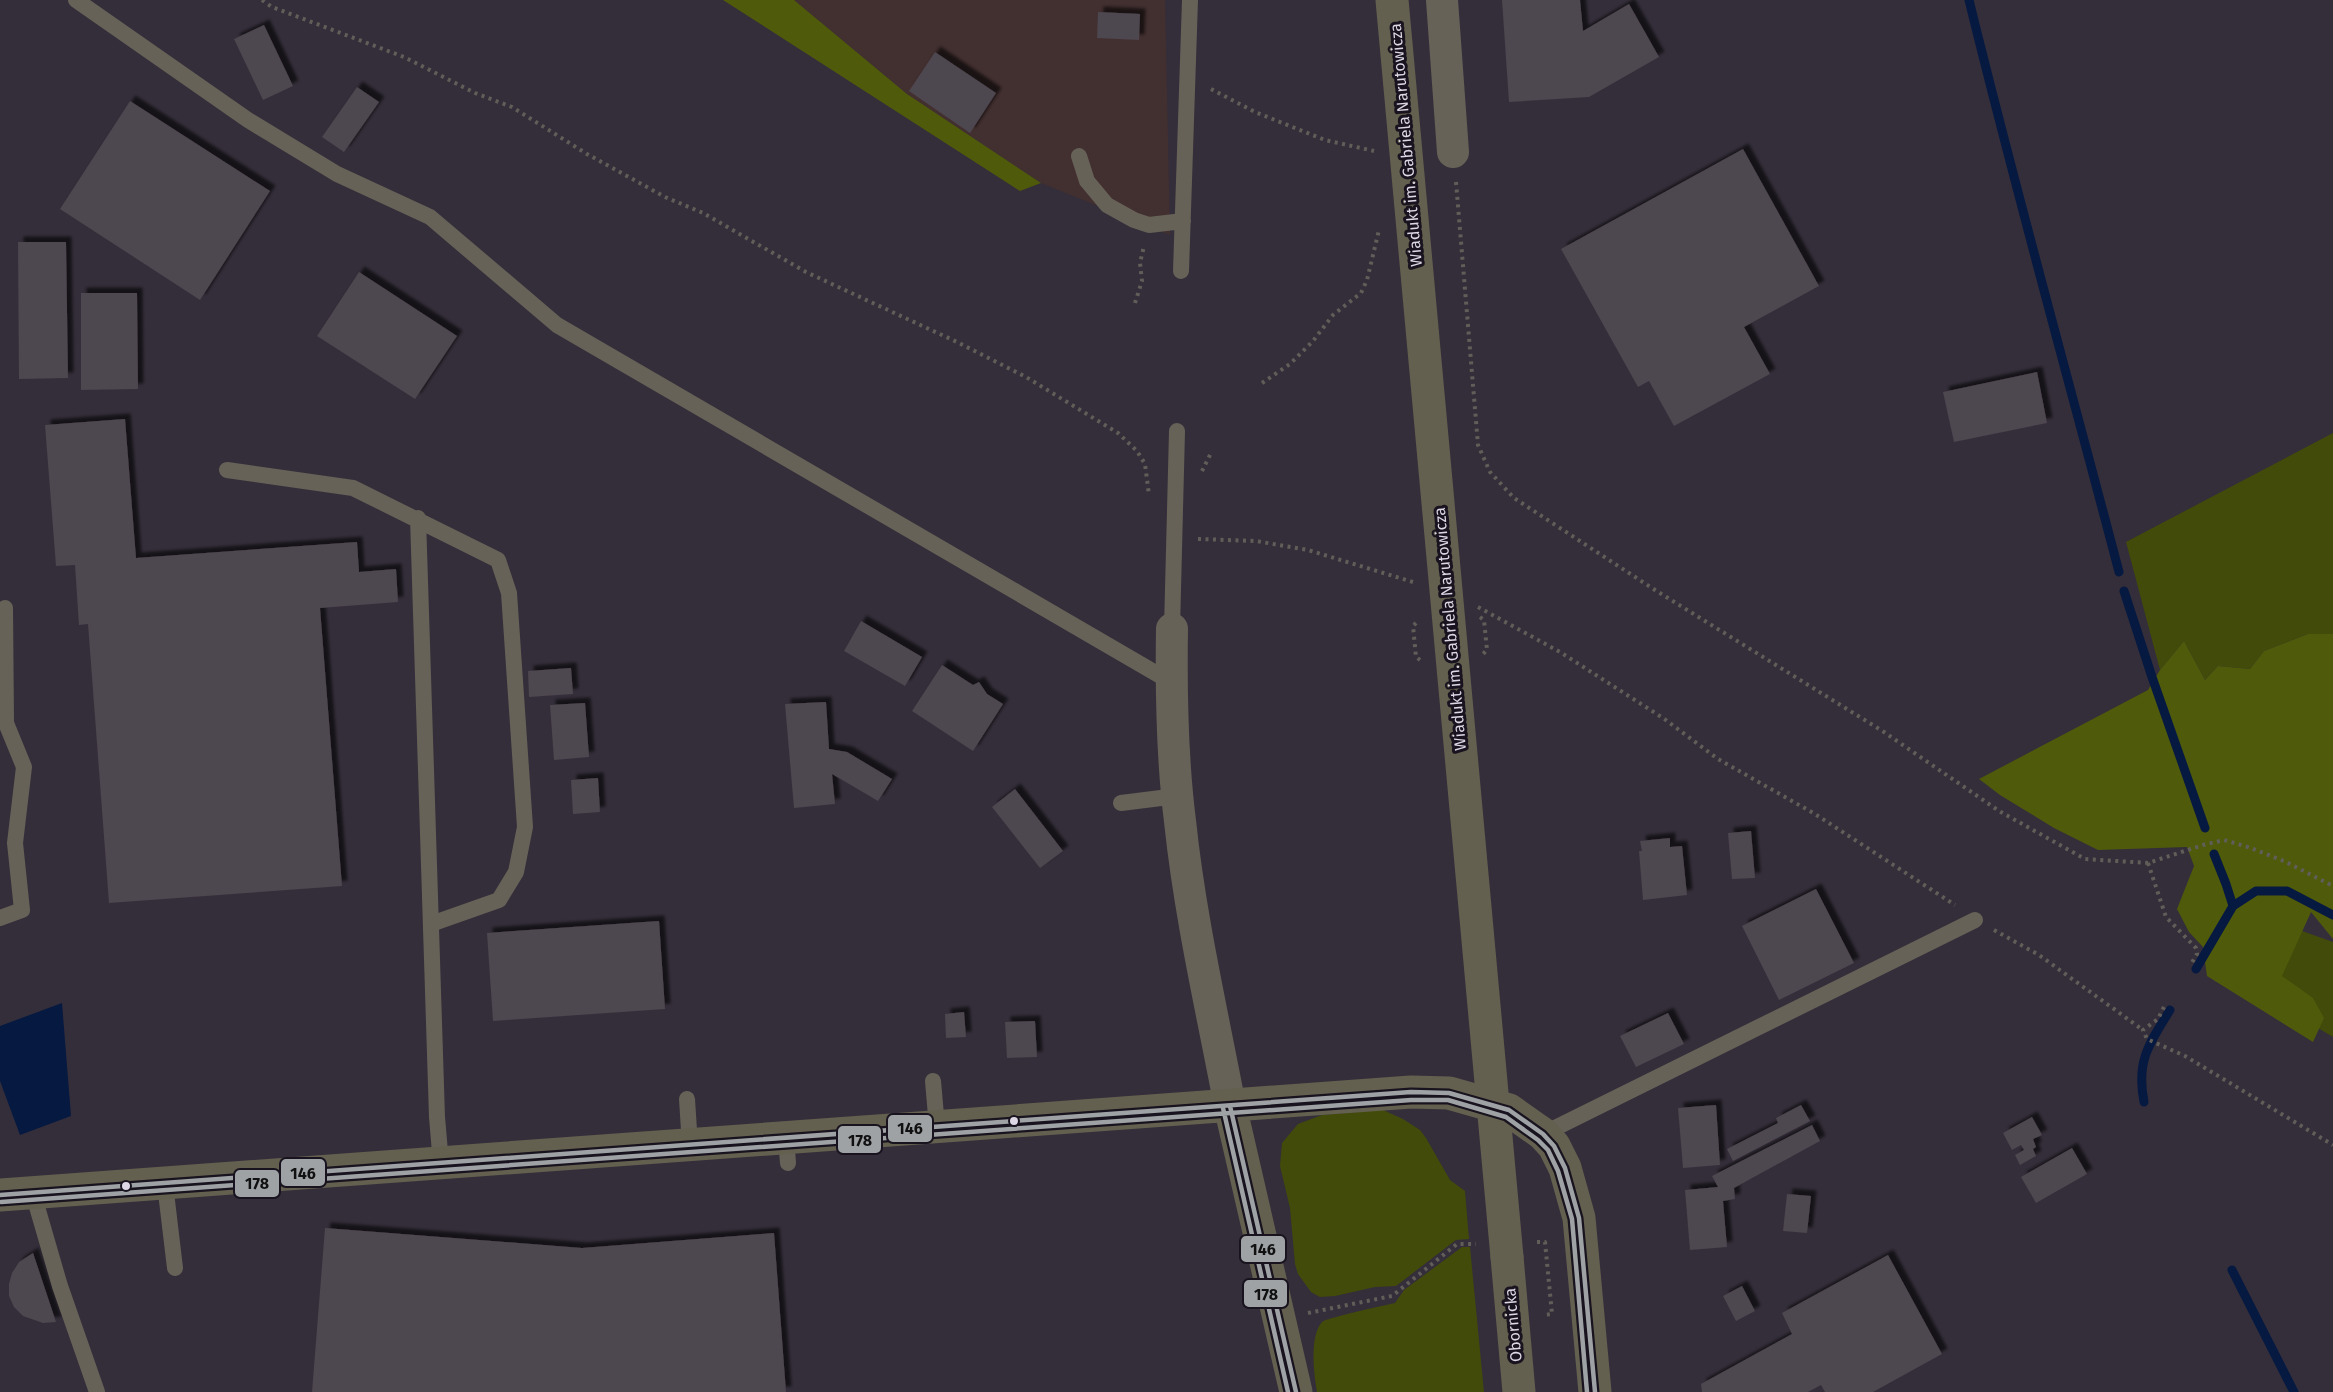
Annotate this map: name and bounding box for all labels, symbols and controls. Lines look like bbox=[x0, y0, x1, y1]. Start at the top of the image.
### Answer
street label: Wiadukt im. Gabriela Narutowicza bbox=[1386, 23, 1426, 267]
street label: Wiadukt im. Gabriela Narutowicza bbox=[1430, 507, 1470, 751]
line badge: 146 bbox=[887, 1114, 933, 1143]
unlabelled marker bbox=[1008, 1115, 1020, 1127]
text: 146 bbox=[897, 1119, 923, 1138]
line badge: 178 bbox=[837, 1125, 882, 1154]
text: 178 bbox=[848, 1131, 872, 1150]
line badge: 146 bbox=[280, 1158, 326, 1187]
text: 146 bbox=[290, 1164, 316, 1183]
line badge: 178 bbox=[234, 1169, 280, 1198]
text: 178 bbox=[245, 1174, 269, 1193]
unlabelled marker bbox=[120, 1180, 132, 1192]
line badge: 146 bbox=[1240, 1235, 1286, 1263]
text: 146 bbox=[1250, 1240, 1276, 1259]
line badge: 178 bbox=[1243, 1279, 1288, 1308]
text: 178 bbox=[1254, 1285, 1278, 1304]
street label: Obornicka bbox=[1500, 1287, 1526, 1363]

